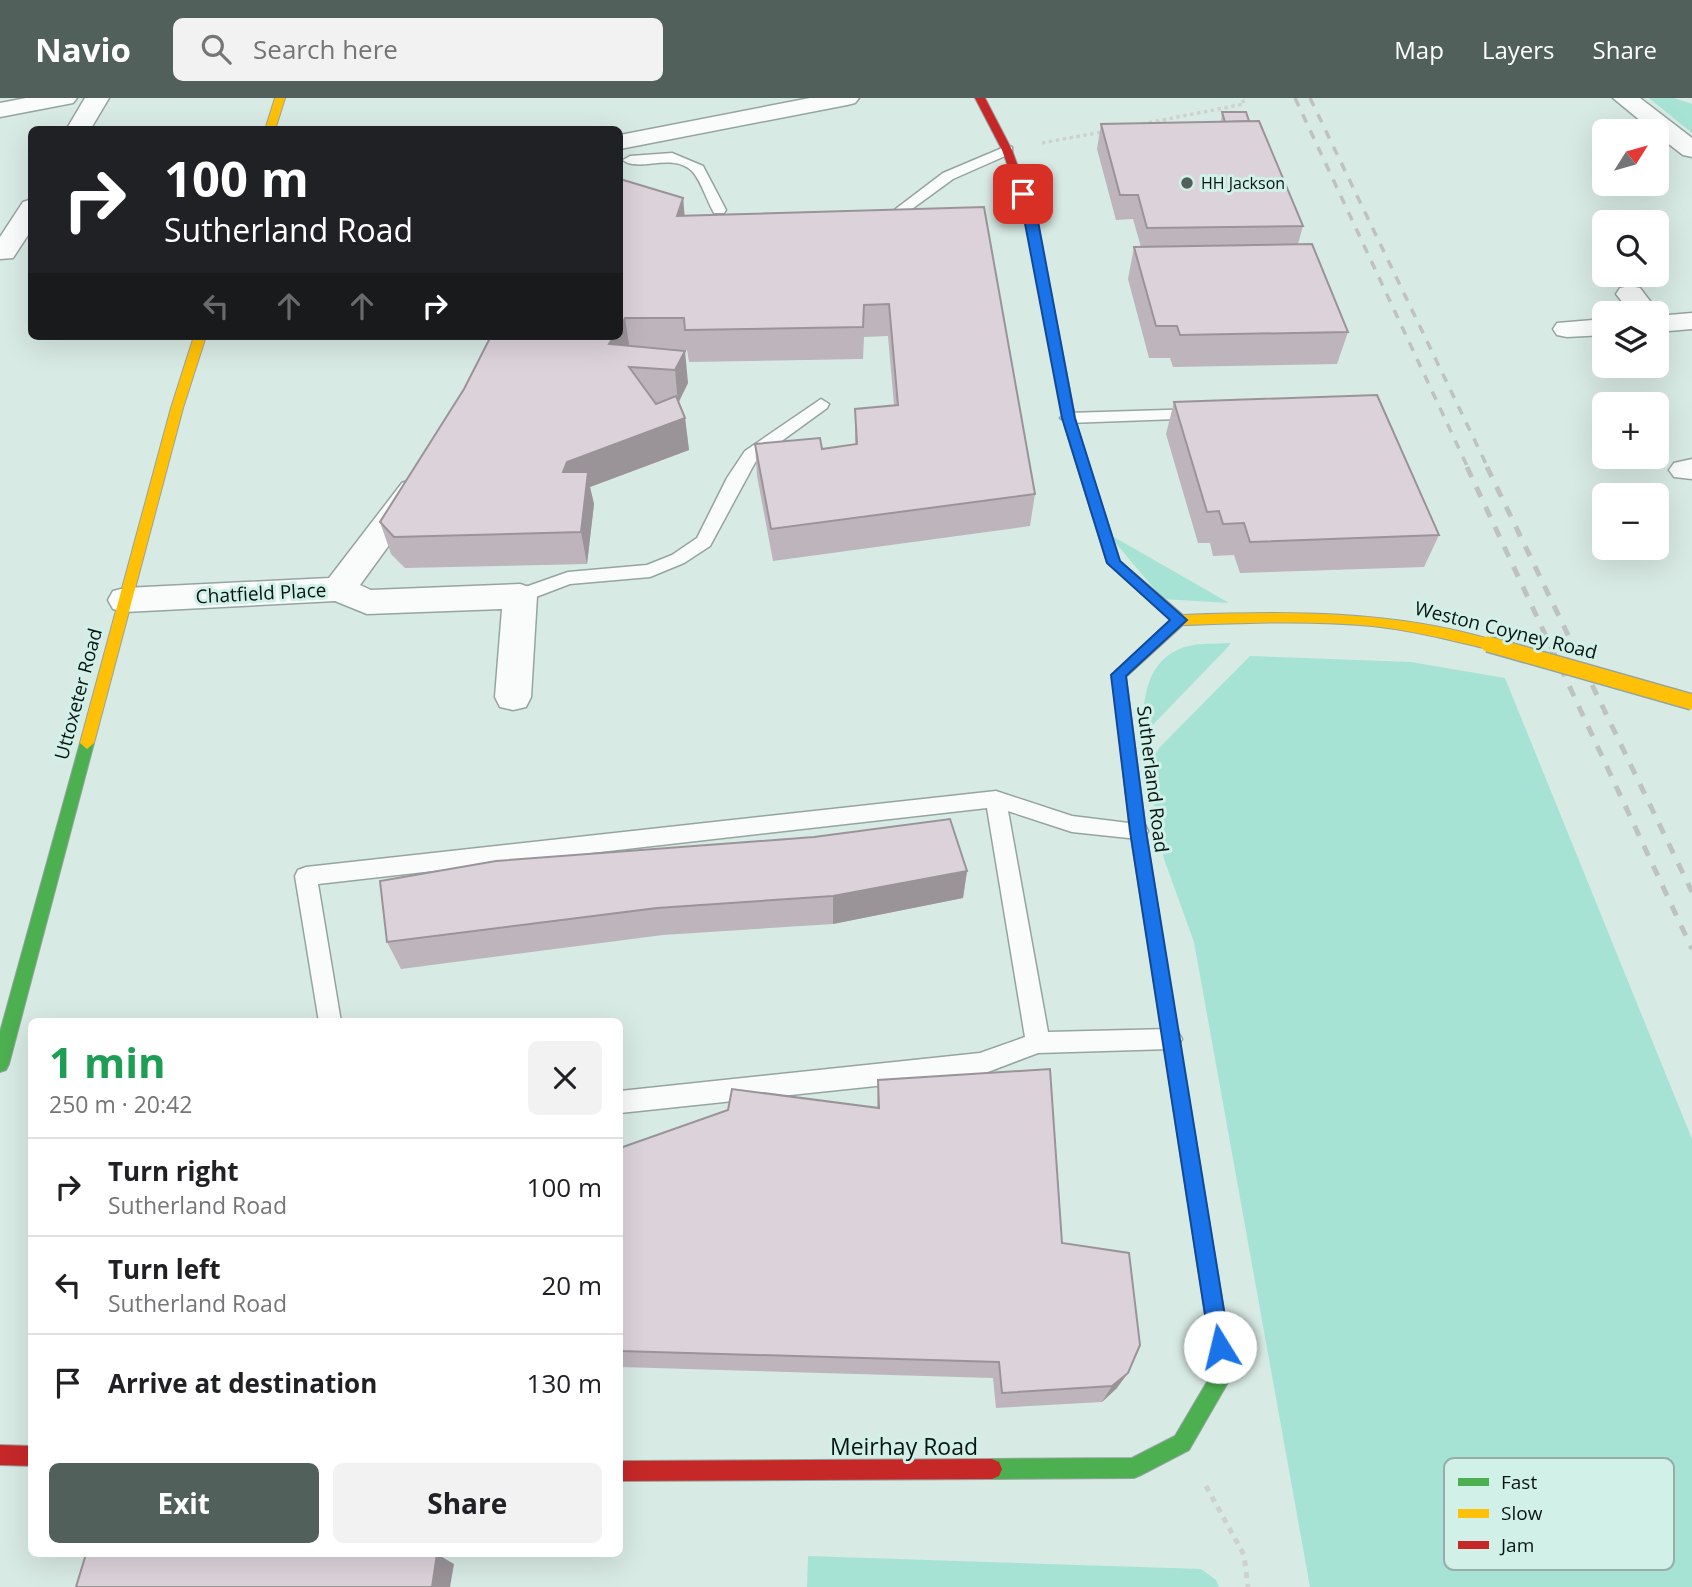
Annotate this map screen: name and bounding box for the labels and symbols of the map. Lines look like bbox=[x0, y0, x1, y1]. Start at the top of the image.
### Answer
north arrow bbox=[1592, 119, 1670, 196]
pin bbox=[993, 164, 1053, 224]
place label: HH Jackson bbox=[1201, 172, 1285, 194]
marker: HH Jackson bbox=[1179, 175, 1195, 191]
street label: Chatfield Place bbox=[195, 577, 327, 609]
street label: Weston Coyney Road bbox=[1412, 595, 1600, 665]
street label: Uttoxeter Road bbox=[48, 625, 108, 763]
street label: Sutherland Road bbox=[1131, 704, 1175, 854]
position arrow bbox=[1183, 1310, 1257, 1384]
street label: Meirhay Road bbox=[830, 1430, 978, 1462]
legend bbox=[1444, 1458, 1674, 1570]
text: Fast bbox=[1501, 1469, 1537, 1495]
text: Slow bbox=[1501, 1500, 1543, 1526]
text: Jam bbox=[1499, 1532, 1534, 1558]

